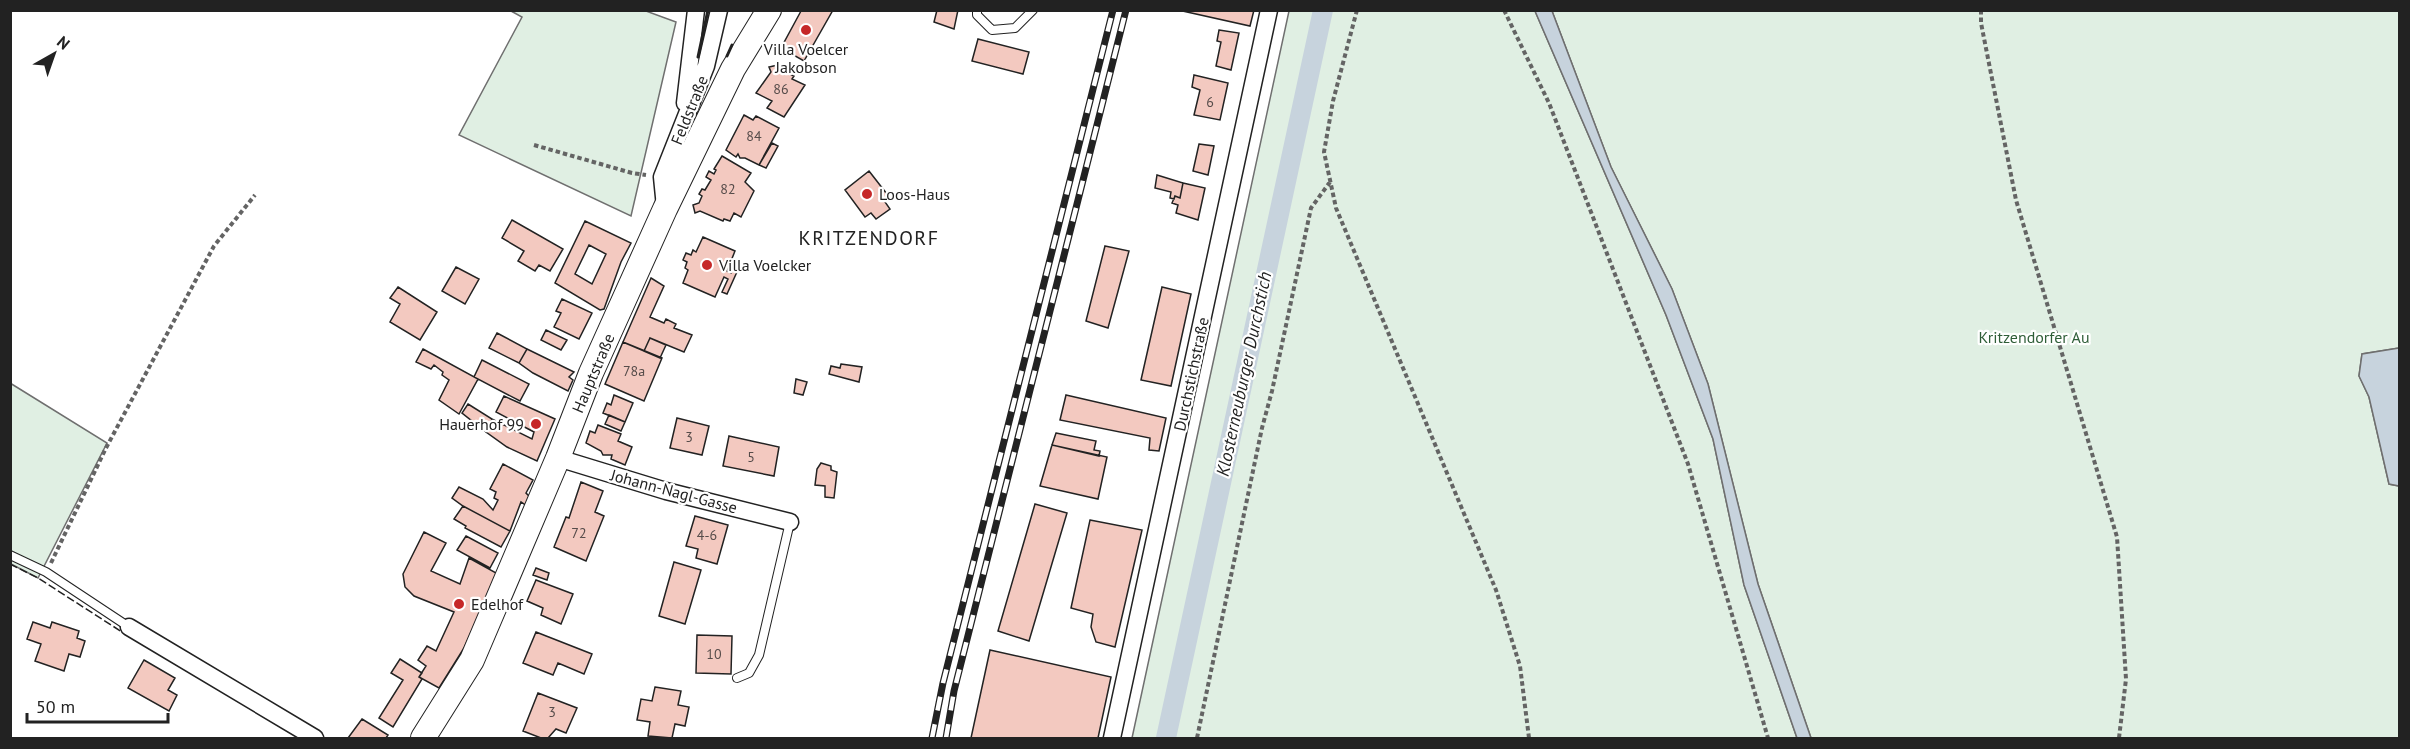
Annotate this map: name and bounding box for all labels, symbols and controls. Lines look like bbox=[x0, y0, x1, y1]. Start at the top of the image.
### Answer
marker: Villa Voelcer Jakobson bbox=[799, 23, 813, 37]
north arrow bbox=[24, 24, 84, 84]
text: N bbox=[53, 31, 74, 54]
place label: Villa Voelcer Jakobson bbox=[763, 39, 849, 77]
street label: Feldstraße bbox=[666, 72, 712, 148]
house number: 86 bbox=[773, 80, 789, 98]
house number: 6 bbox=[1206, 93, 1214, 111]
house number: 84 bbox=[746, 127, 762, 145]
house number: 82 bbox=[720, 180, 736, 198]
place label: Loos-Haus bbox=[879, 184, 950, 204]
marker: Loos-Haus bbox=[860, 187, 874, 201]
district label: KRITZENDORF bbox=[798, 225, 940, 251]
place label: Villa Voelcker bbox=[718, 255, 812, 275]
marker: Villa Voelcker bbox=[700, 258, 714, 272]
water label: Klosterneuburger Durchstich bbox=[1211, 269, 1276, 478]
street label: Durchstichstraße bbox=[1169, 315, 1213, 433]
park label: Kritzendorfer Au bbox=[1978, 327, 2090, 347]
street label: Hauptstraße bbox=[567, 330, 619, 416]
house number: 78a bbox=[623, 362, 645, 380]
place label: Hauerhof 99 bbox=[439, 414, 524, 434]
marker: Hauerhof 99 bbox=[529, 417, 543, 431]
house number: 3 bbox=[685, 428, 693, 446]
house number: 5 bbox=[747, 448, 755, 466]
street label: Johann-Nagl-Gasse bbox=[608, 464, 739, 518]
house number: 72 bbox=[571, 524, 587, 542]
house number: 4-6 bbox=[697, 526, 717, 544]
place label: Edelhof bbox=[471, 594, 524, 614]
marker: Edelhof bbox=[452, 597, 466, 611]
house number: 10 bbox=[706, 645, 722, 663]
scale bar bbox=[27, 686, 168, 724]
text: 50 m bbox=[36, 695, 75, 718]
house number: 3 bbox=[548, 703, 556, 721]

